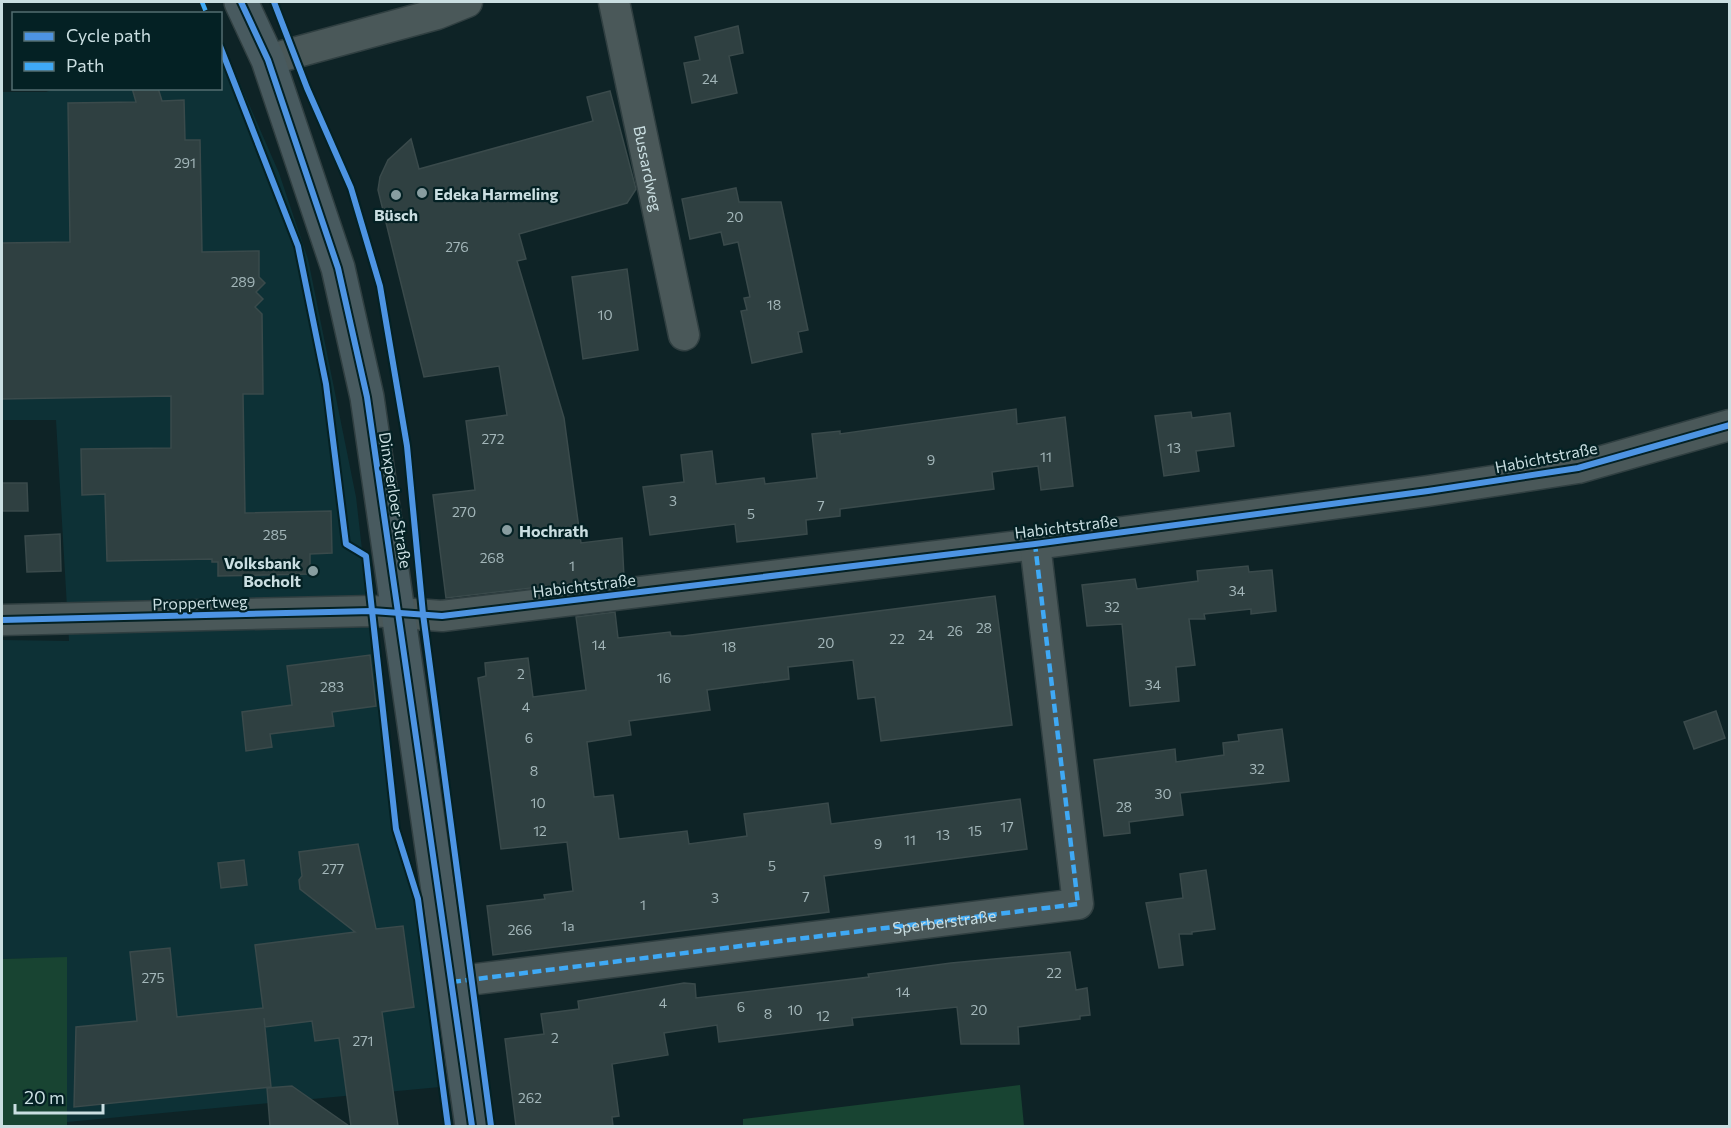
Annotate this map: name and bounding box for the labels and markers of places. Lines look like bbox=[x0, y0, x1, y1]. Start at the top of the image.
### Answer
place label: Edeka Harmeling bbox=[434, 184, 558, 203]
marker: Edeka Harmeling bbox=[415, 186, 429, 200]
marker: Büsch bbox=[389, 188, 403, 202]
place label: Büsch bbox=[374, 205, 418, 224]
place label: Hochrath bbox=[519, 521, 588, 540]
marker: Hochrath bbox=[500, 523, 514, 537]
place label: Volksbank Bocholt bbox=[224, 553, 302, 590]
marker: Volksbank Bocholt bbox=[306, 564, 320, 578]

